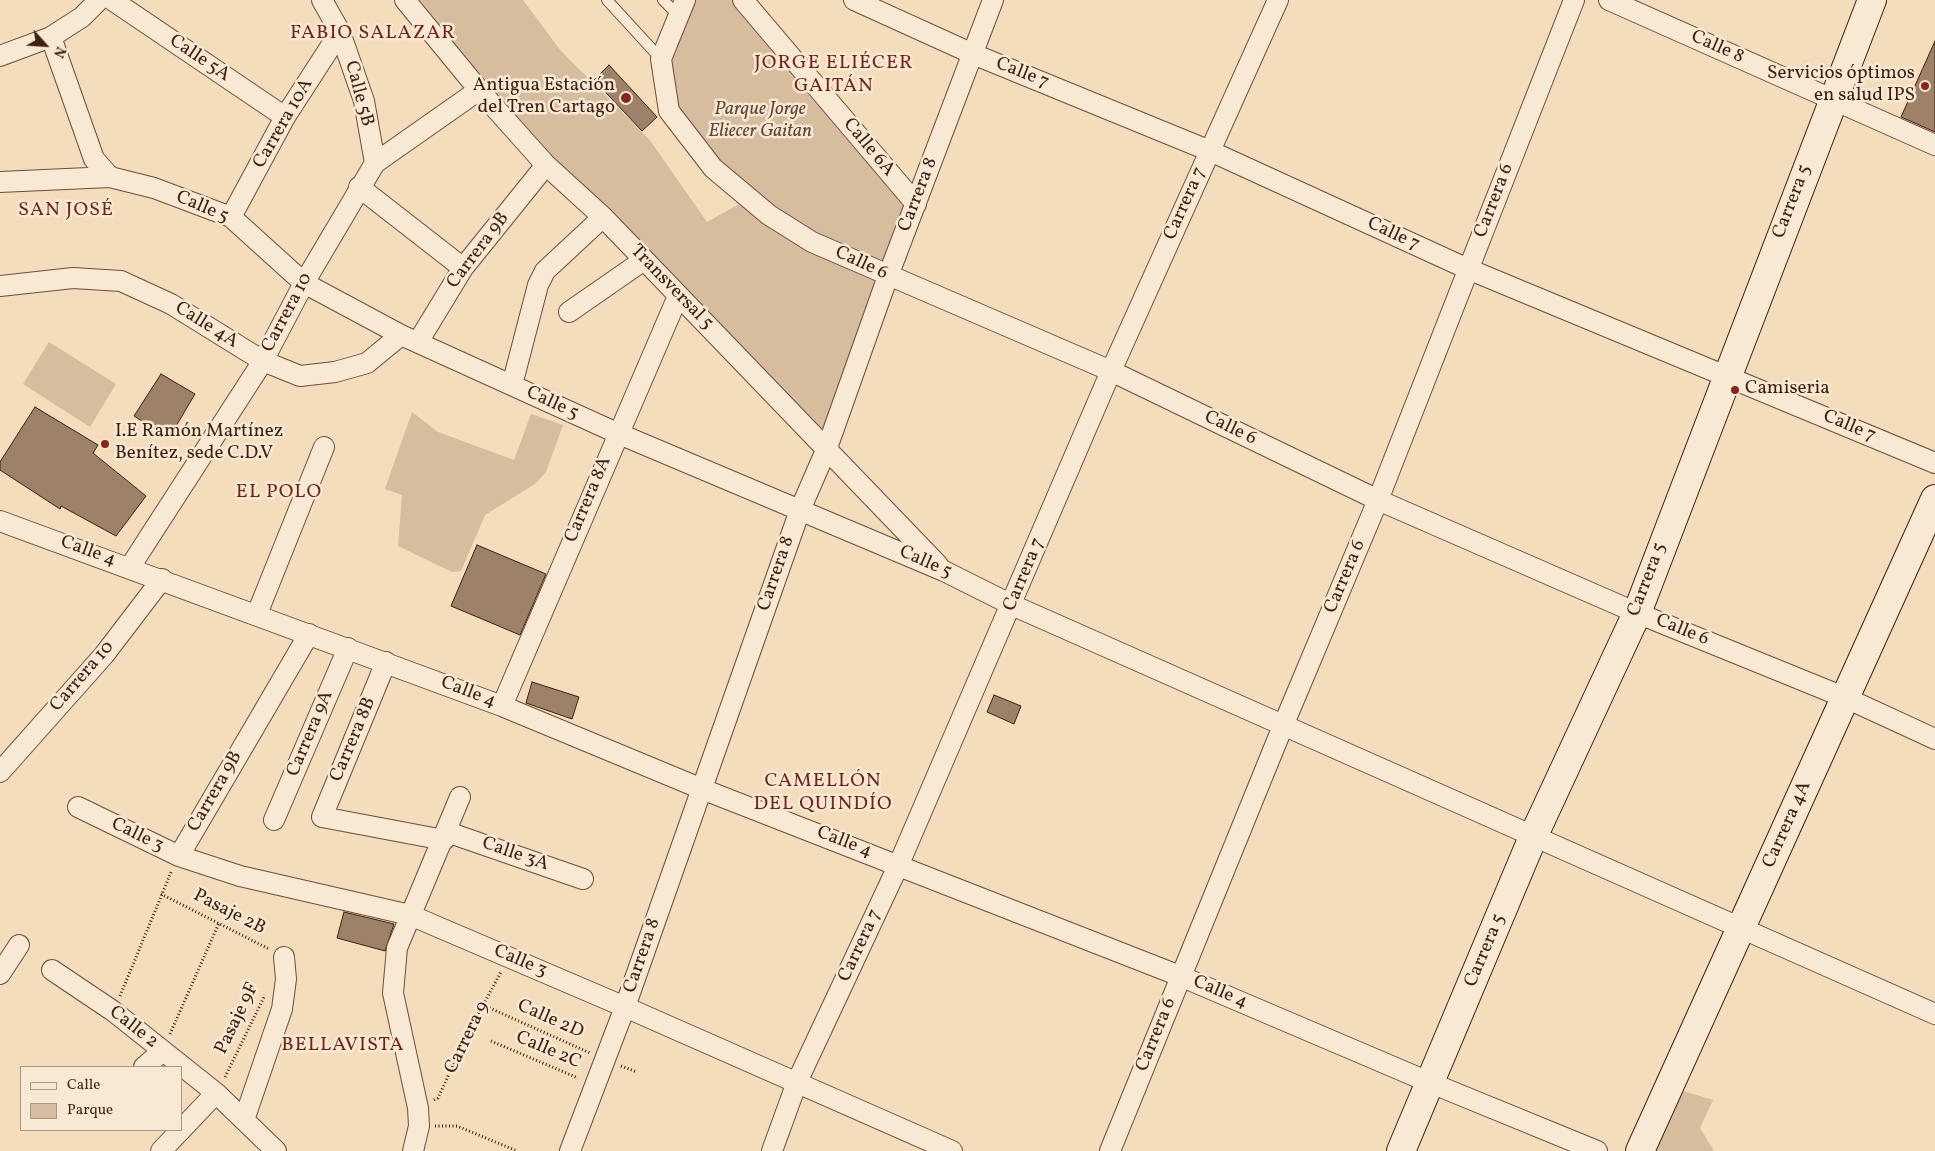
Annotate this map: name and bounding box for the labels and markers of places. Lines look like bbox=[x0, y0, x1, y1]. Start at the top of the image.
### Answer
place label: Servicios óptimos en salud IPS bbox=[1767, 64, 1915, 108]
place label: Antigua Estación del Tren Cartago bbox=[473, 76, 615, 120]
marker: Servicios óptimos en salud IPS bbox=[1919, 80, 1931, 92]
marker: Antigua Estación del Tren Cartago bbox=[619, 91, 633, 105]
place label: Camiseria bbox=[1745, 379, 1830, 401]
marker: Camiseria bbox=[1729, 384, 1741, 396]
place label: I.E Ramón Martínez Benítez, sede C.D.V bbox=[115, 422, 283, 466]
marker: I.E Ramón Martínez Benítez, sede C.D.V bbox=[99, 438, 111, 450]

